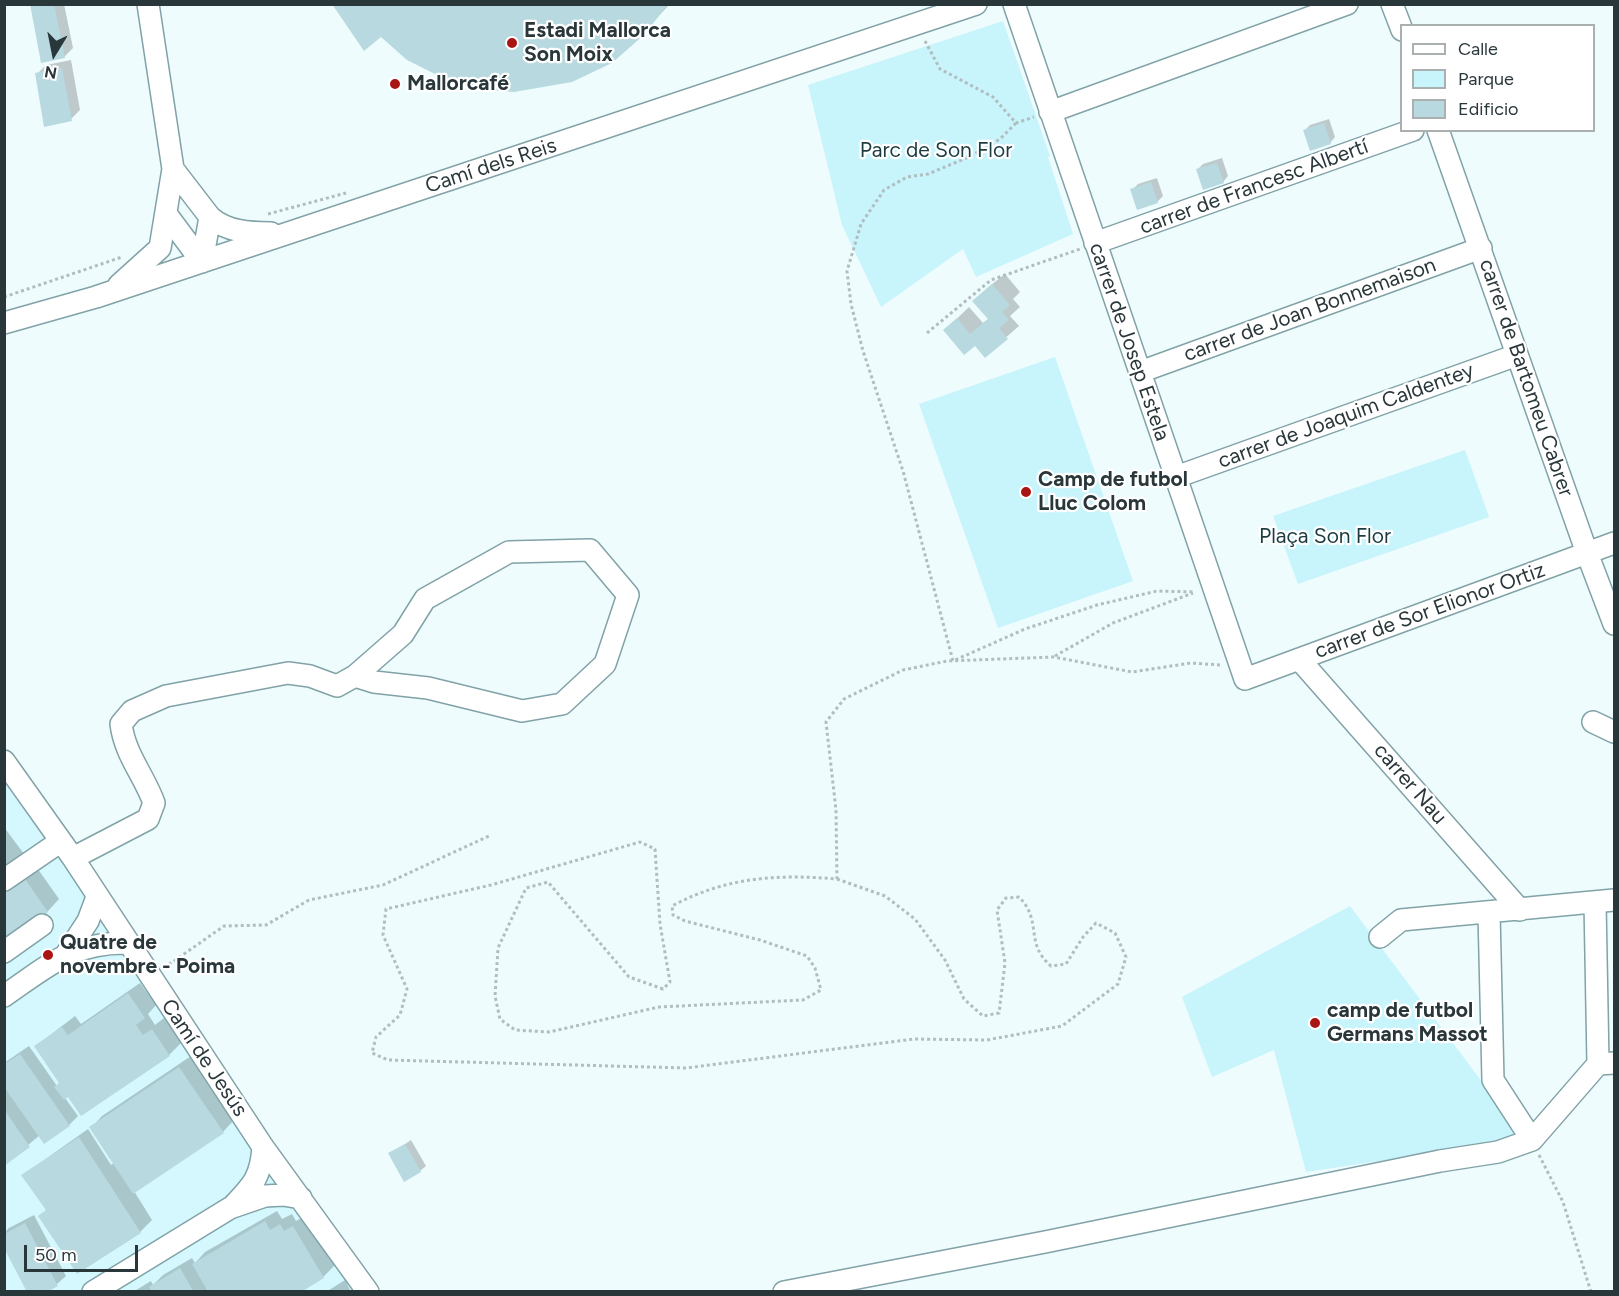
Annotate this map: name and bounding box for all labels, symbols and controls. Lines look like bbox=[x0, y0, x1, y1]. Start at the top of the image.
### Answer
place label: Estadi Mallorca Son Moix bbox=[524, 18, 671, 68]
north arrow bbox=[24, 24, 84, 84]
legend bbox=[1400, 24, 1595, 132]
marker: Estadi Mallorca Son Moix bbox=[505, 36, 519, 50]
text: Calle bbox=[1458, 38, 1498, 60]
text: N bbox=[43, 62, 59, 83]
text: Parque bbox=[1458, 68, 1514, 90]
place label: Mallorcafé bbox=[407, 71, 509, 97]
marker: Mallorcafé bbox=[388, 77, 402, 91]
text: Edificio bbox=[1458, 98, 1519, 120]
street label: Camí dels Reis bbox=[422, 133, 560, 199]
street label: carrer de Francesc Albertí bbox=[1136, 134, 1372, 240]
park label: Parc de Son Flor bbox=[860, 138, 1012, 164]
street label: carrer de Josep Estela bbox=[1083, 240, 1175, 444]
street label: carrer de Joan Bonnemaison bbox=[1180, 253, 1440, 367]
street label: carrer de Bartomeu Cabrer bbox=[1473, 256, 1579, 500]
street label: carrer de Joaquim Caldentey bbox=[1215, 358, 1477, 474]
place label: Camp de futbol Lluc Colom bbox=[1038, 467, 1188, 517]
marker: Camp de futbol Lluc Colom bbox=[1019, 485, 1033, 499]
park label: Plaça Son Flor bbox=[1259, 524, 1391, 550]
street label: carrer de Sor Elionor Ortiz bbox=[1311, 558, 1549, 664]
street label: carrer Nau bbox=[1368, 738, 1452, 830]
place label: Quatre de novembre - Poima bbox=[60, 930, 235, 980]
marker: Quatre de novembre - Poima bbox=[41, 948, 55, 962]
street label: Camí de Jesús bbox=[155, 994, 253, 1122]
place label: camp de futbol Germans Massot bbox=[1327, 998, 1488, 1048]
marker: camp de futbol Germans Massot bbox=[1308, 1016, 1322, 1030]
scale bar bbox=[27, 1233, 141, 1271]
text: 50 m bbox=[35, 1244, 77, 1266]

